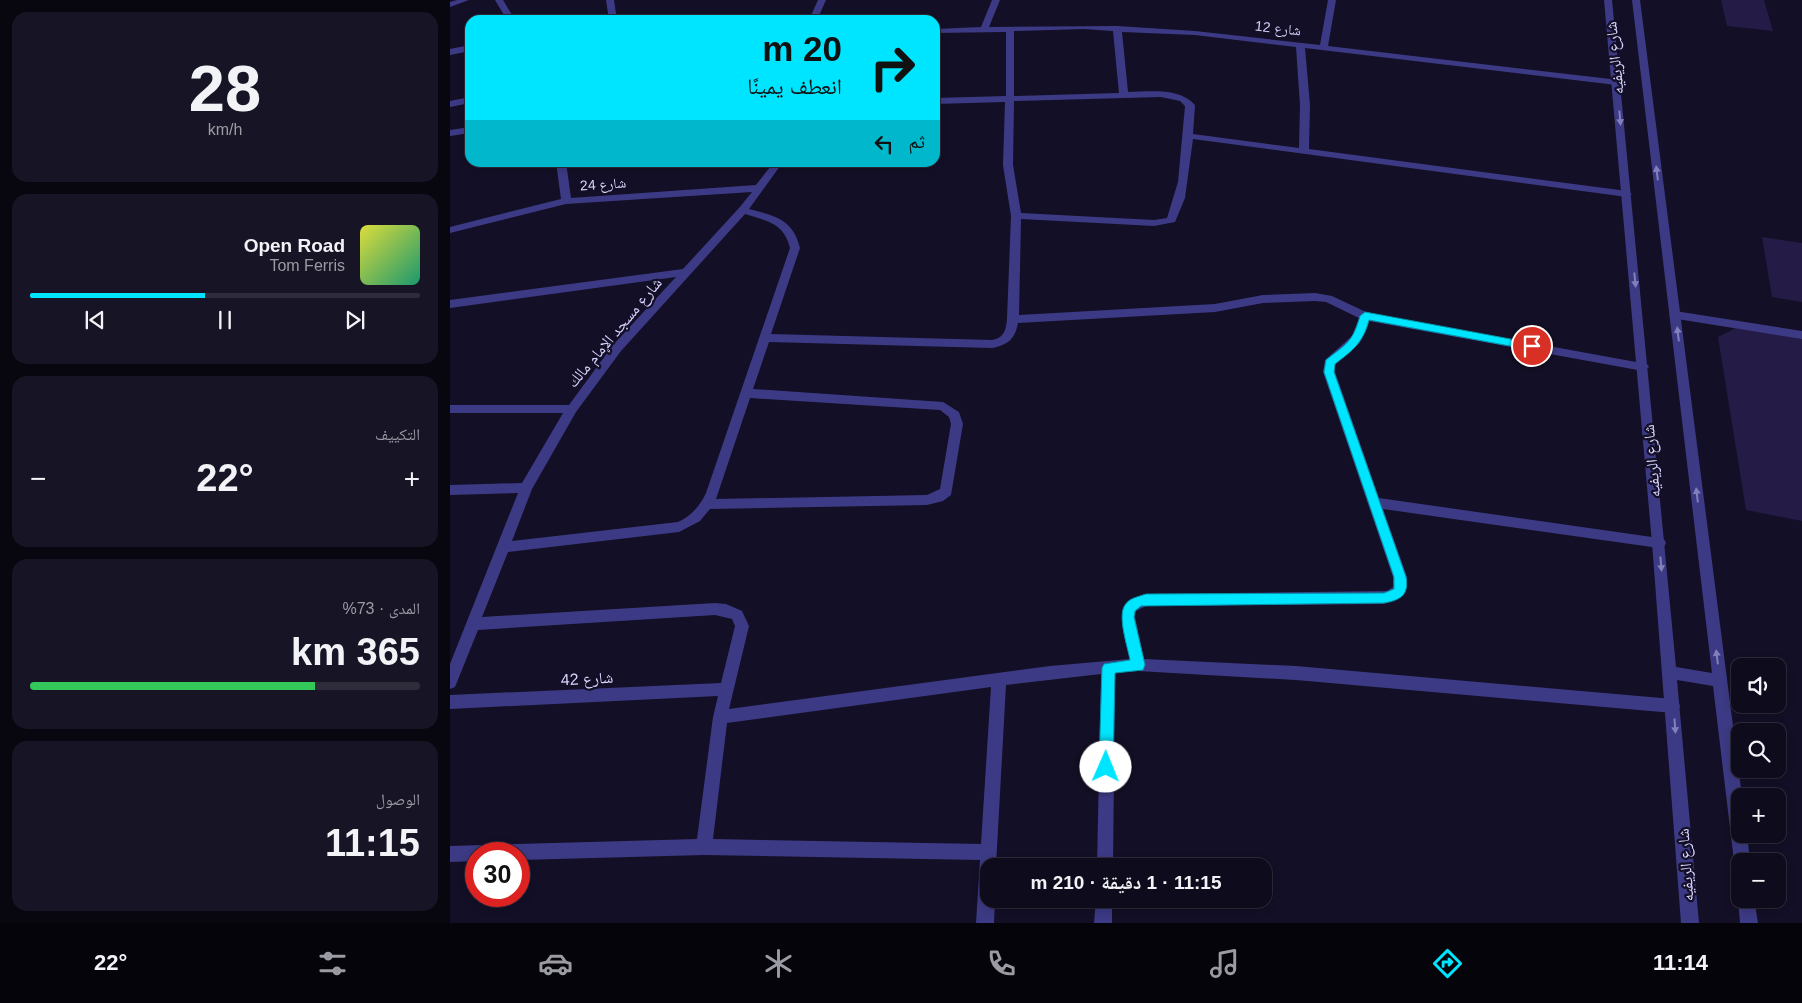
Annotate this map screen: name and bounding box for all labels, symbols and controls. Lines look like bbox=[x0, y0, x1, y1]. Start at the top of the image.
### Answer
street label: شارع 12 bbox=[1254, 18, 1302, 40]
street label: شارع الريفيه bbox=[1602, 20, 1629, 95]
text: 20 m bbox=[762, 29, 842, 68]
icon: right bbox=[860, 35, 925, 100]
text: 28 bbox=[189, 52, 261, 125]
text: انعطف يمينًا bbox=[747, 74, 842, 99]
one-way arrow bbox=[1616, 110, 1624, 126]
text: km/h bbox=[208, 121, 242, 138]
icon: left bbox=[870, 130, 898, 158]
text: ثم bbox=[908, 131, 925, 152]
one-way arrow bbox=[1653, 164, 1661, 180]
street label: شارع 24 bbox=[579, 174, 627, 196]
text: Open Road bbox=[244, 235, 345, 256]
text: Tom Ferris bbox=[269, 257, 345, 274]
one-way arrow bbox=[1631, 272, 1639, 288]
street label: شارع مسجد الإمام مالك bbox=[564, 274, 667, 392]
icon: previous bbox=[81, 306, 109, 334]
icon: pause bbox=[211, 306, 239, 334]
icon: next bbox=[341, 306, 369, 334]
pin bbox=[1511, 325, 1553, 367]
one-way arrow bbox=[1674, 326, 1682, 342]
icon: arrive bbox=[1518, 332, 1546, 360]
street label: شارع الريفيه bbox=[1640, 424, 1665, 498]
text: التكييف bbox=[375, 426, 420, 443]
text: 22° bbox=[196, 457, 254, 499]
text: − bbox=[30, 463, 46, 494]
text: + bbox=[404, 463, 420, 494]
one-way arrow bbox=[1693, 487, 1701, 503]
one-way arrow bbox=[1657, 556, 1665, 572]
text: المدى · 73% bbox=[342, 600, 420, 617]
text: 365 km bbox=[291, 631, 420, 673]
one-way arrow bbox=[1712, 648, 1720, 664]
map controls bbox=[1731, 658, 1786, 908]
button: sound bbox=[1731, 658, 1786, 713]
street label: شارع 42 bbox=[560, 669, 614, 690]
one-way arrow bbox=[1671, 718, 1679, 734]
button: search bbox=[1731, 723, 1786, 778]
position arrow bbox=[1079, 740, 1131, 792]
button: + bbox=[1731, 788, 1786, 843]
text: الوصول bbox=[376, 791, 420, 808]
text: 11:15 bbox=[325, 822, 420, 864]
street label: شارع الريفيه bbox=[1674, 828, 1699, 902]
speed limit sign: 30 bbox=[465, 842, 530, 907]
button: − bbox=[1731, 853, 1786, 908]
text: 11:15 · 1 دقيقة · 210 m bbox=[1031, 872, 1221, 893]
icon: filters bbox=[315, 946, 350, 981]
icon: car bbox=[538, 946, 573, 981]
icon: climate bbox=[761, 946, 796, 981]
icon: phone bbox=[984, 946, 1019, 981]
icon: music bbox=[1207, 946, 1242, 981]
icon: directions bbox=[1430, 946, 1465, 981]
text: 22° bbox=[94, 950, 127, 975]
text: 11:14 bbox=[1653, 950, 1708, 975]

